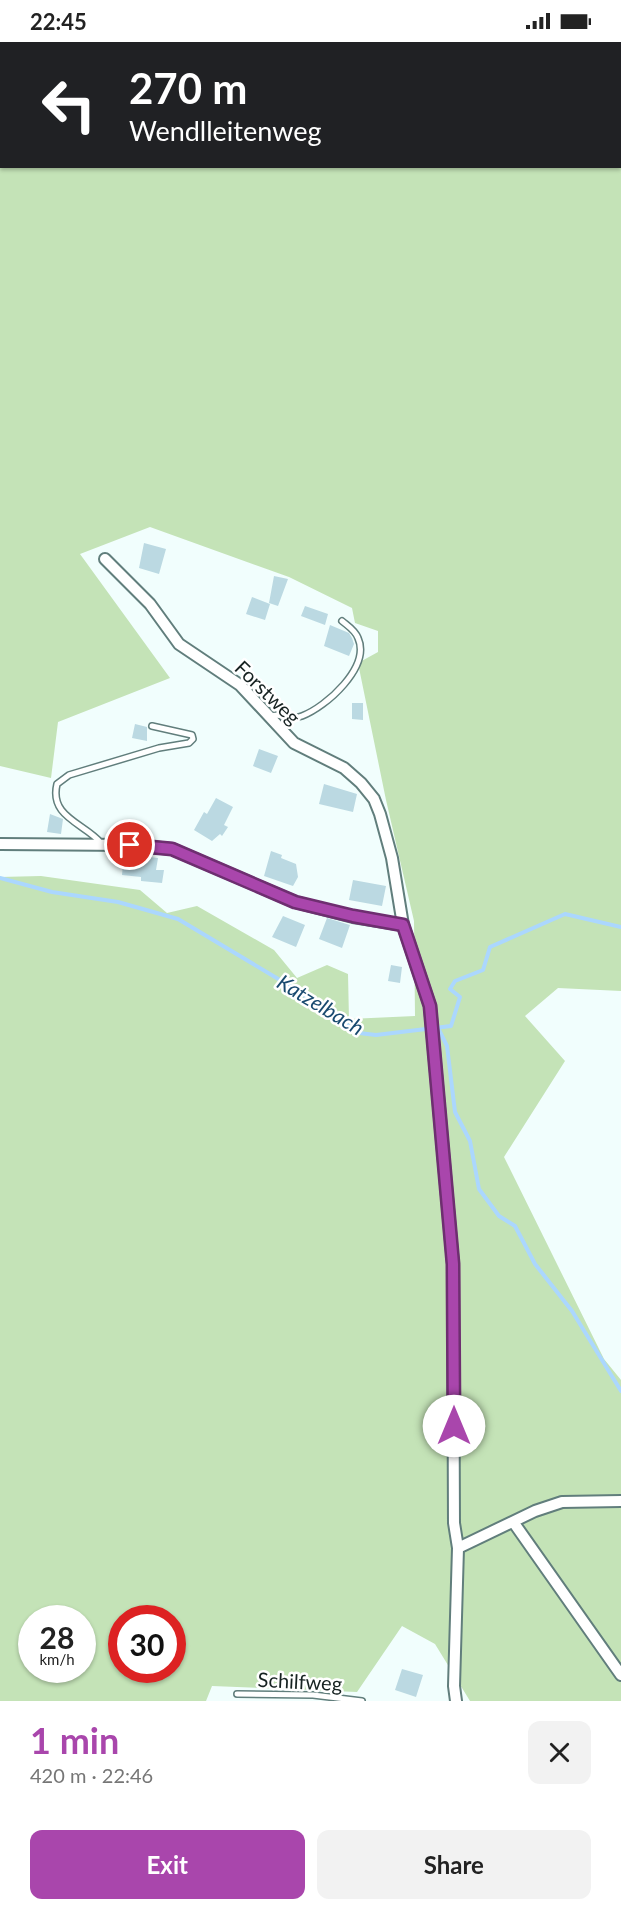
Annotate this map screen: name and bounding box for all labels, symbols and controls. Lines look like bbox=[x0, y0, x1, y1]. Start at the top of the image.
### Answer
text: 22:45 bbox=[30, 8, 87, 35]
text: 270 m bbox=[129, 63, 247, 113]
icon: left bbox=[30, 66, 108, 144]
text: Wendlleitenweg bbox=[129, 114, 322, 147]
street label: Forstweg bbox=[230, 655, 306, 729]
pin bbox=[104, 819, 155, 870]
icon: arrive bbox=[113, 828, 146, 861]
water label: Katzelbach bbox=[273, 968, 369, 1040]
position arrow bbox=[422, 1394, 486, 1458]
speed limit sign: 30 bbox=[108, 1605, 186, 1683]
text: 28 bbox=[40, 1619, 74, 1655]
text: km/h bbox=[39, 1650, 75, 1668]
street label: Schilfweg bbox=[257, 1667, 343, 1695]
text: 1 min bbox=[30, 1718, 119, 1762]
button: close bbox=[528, 1721, 591, 1784]
text: 420 m · 22:46 bbox=[30, 1763, 153, 1787]
button: Exit bbox=[30, 1830, 305, 1899]
button: Share bbox=[317, 1830, 591, 1899]

